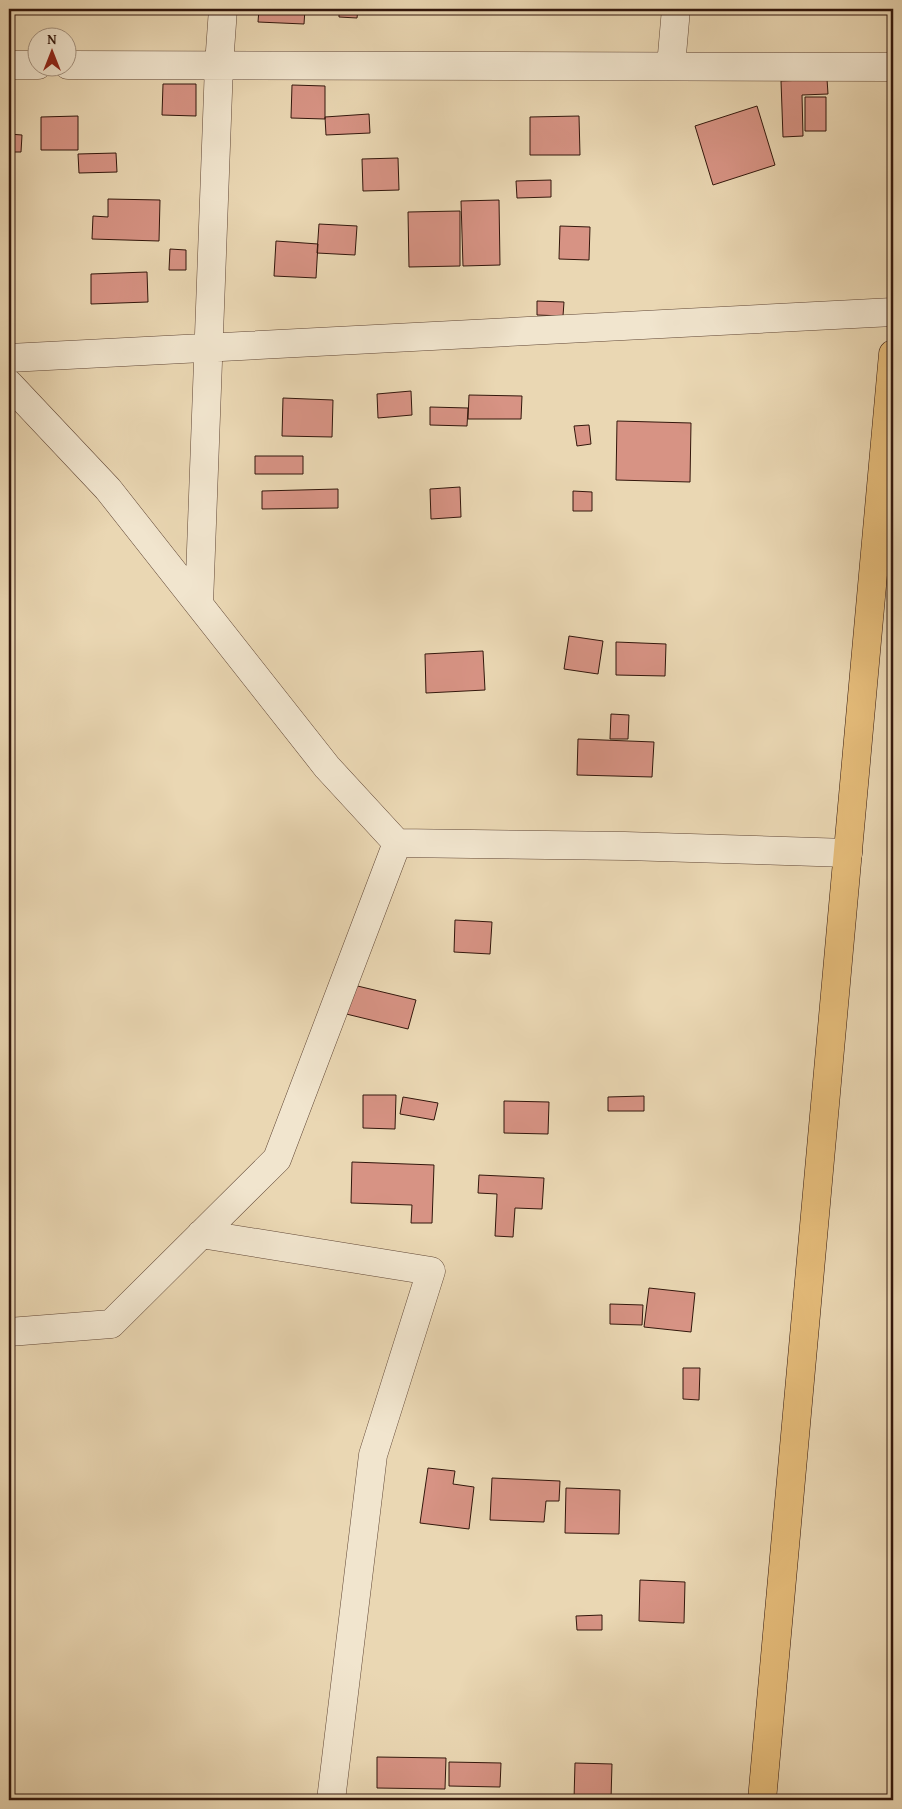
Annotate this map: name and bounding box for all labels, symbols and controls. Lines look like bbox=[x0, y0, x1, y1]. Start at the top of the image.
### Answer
north arrow bbox=[28, 28, 78, 78]
text: N bbox=[47, 29, 57, 49]

